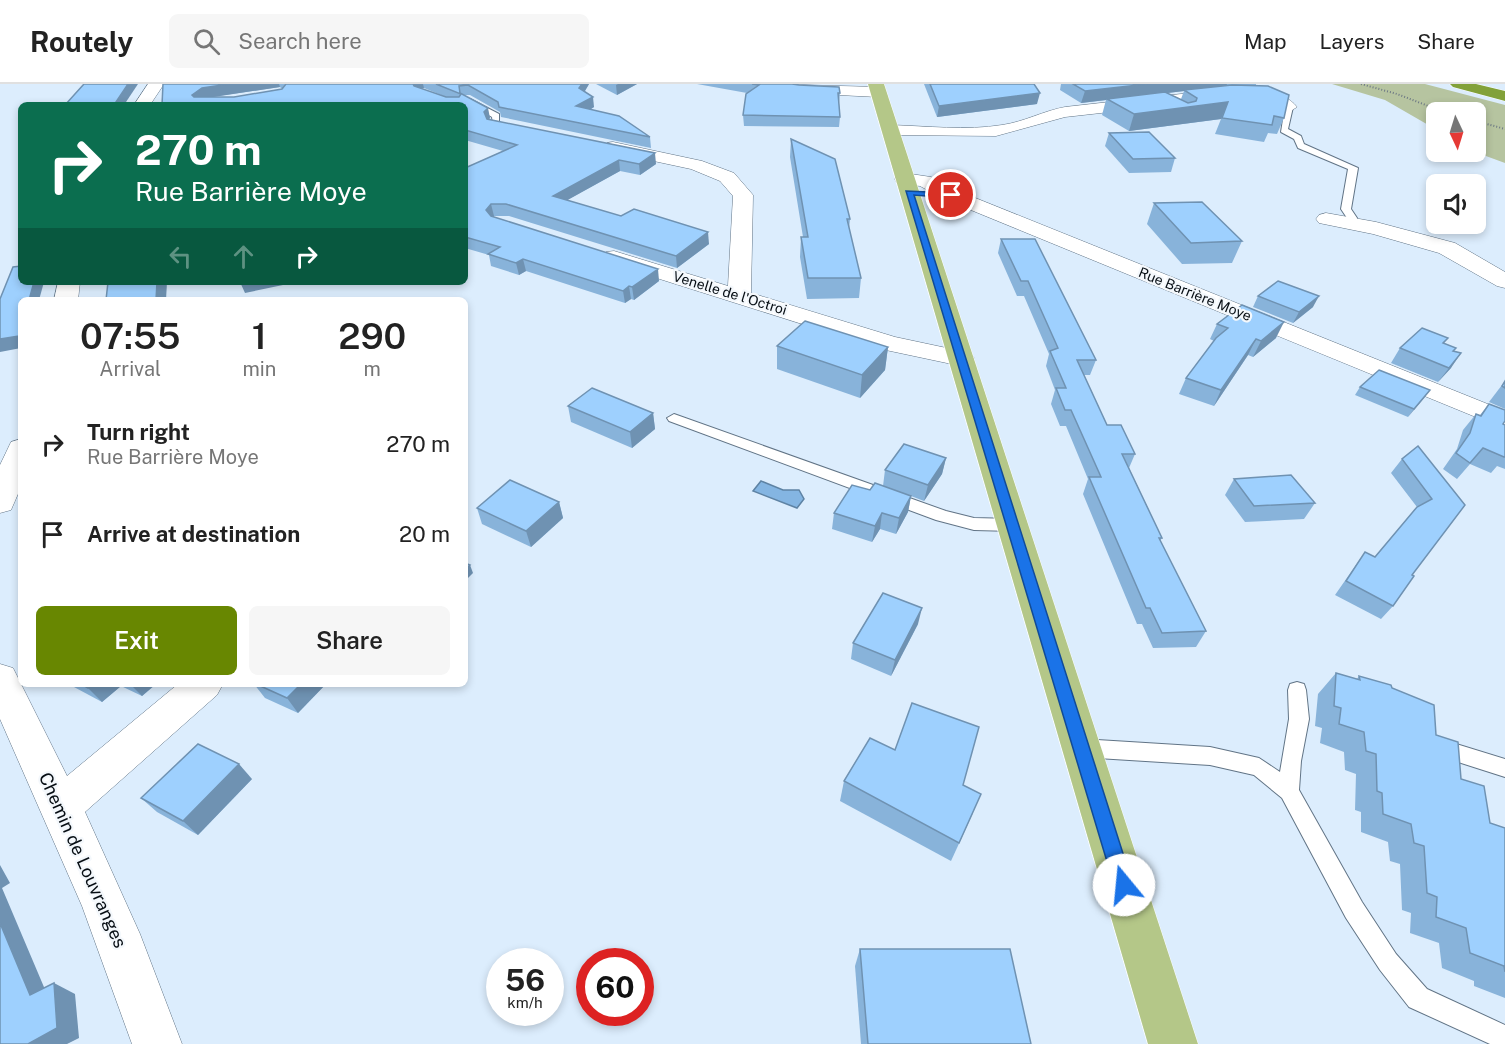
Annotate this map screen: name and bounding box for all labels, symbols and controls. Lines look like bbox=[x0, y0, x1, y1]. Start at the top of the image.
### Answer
search box bbox=[169, 14, 589, 68]
text: Routely bbox=[30, 25, 133, 58]
icon: search bbox=[190, 25, 223, 58]
text: Search here bbox=[238, 28, 362, 54]
text: Map bbox=[1244, 29, 1287, 54]
text: Layers bbox=[1320, 29, 1384, 54]
text: Share bbox=[1417, 29, 1475, 54]
north arrow bbox=[1426, 102, 1486, 162]
map controls bbox=[1426, 102, 1486, 234]
text: 270 m bbox=[135, 125, 262, 174]
icon: right bbox=[36, 126, 114, 204]
pin bbox=[925, 169, 976, 220]
button: sound bbox=[1426, 174, 1486, 234]
text: Rue Barrière Moye bbox=[135, 175, 367, 207]
icon: arrive bbox=[934, 178, 967, 211]
icon: left bbox=[164, 240, 197, 273]
icon: ahead bbox=[227, 240, 260, 273]
icon: right bbox=[290, 240, 323, 273]
street label: Rue Barrière Moye bbox=[1136, 264, 1254, 324]
street label: Venelle de l'Octroi bbox=[671, 268, 789, 318]
text: 07:55 bbox=[80, 315, 180, 357]
text: 1 bbox=[252, 315, 267, 357]
text: 290 bbox=[338, 315, 406, 357]
text: Arrival bbox=[99, 357, 161, 381]
text: min bbox=[242, 357, 276, 381]
text: m bbox=[363, 357, 381, 381]
text: Turn right bbox=[87, 419, 190, 445]
icon: right bbox=[36, 428, 69, 461]
text: 270 m bbox=[386, 431, 450, 457]
text: Rue Barrière Moye bbox=[87, 445, 259, 469]
icon: arrive bbox=[36, 518, 69, 551]
text: Arrive at destination bbox=[87, 521, 300, 547]
text: 20 m bbox=[399, 521, 450, 547]
button: Exit bbox=[36, 606, 237, 675]
button: Share bbox=[249, 606, 450, 675]
street label: Chemin de Louvranges bbox=[35, 769, 131, 951]
position arrow bbox=[1092, 853, 1156, 917]
speed limit sign: 60 bbox=[576, 948, 654, 1026]
text: 56 bbox=[505, 962, 545, 998]
text: km/h bbox=[507, 994, 543, 1011]

